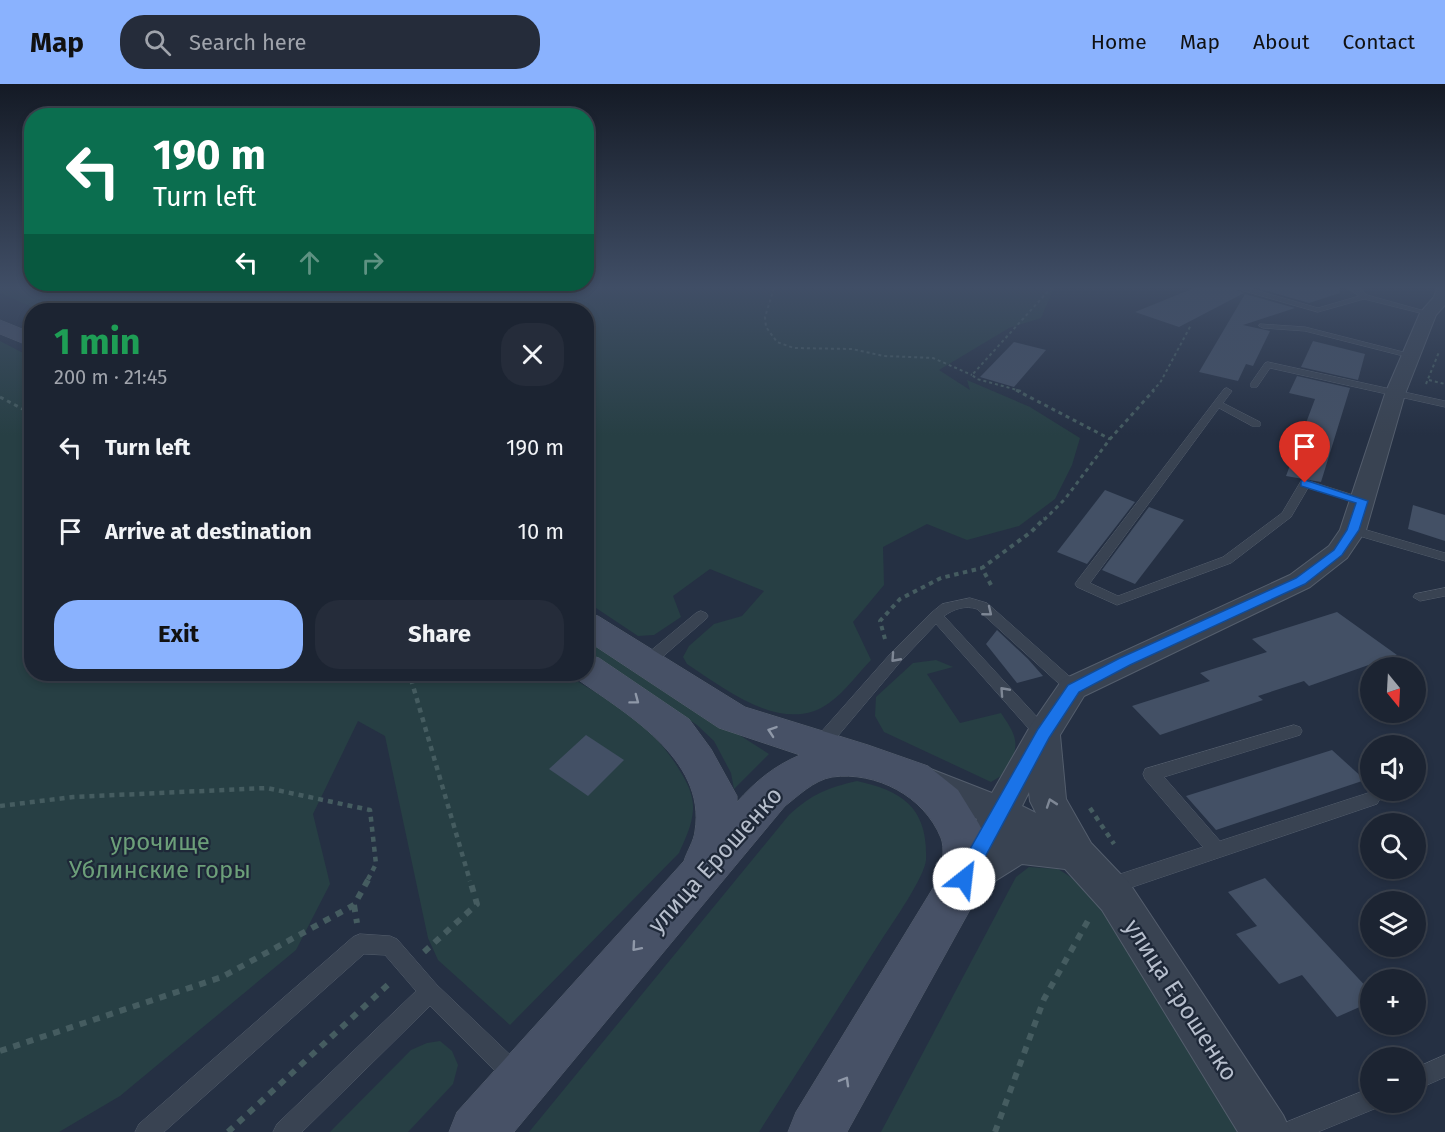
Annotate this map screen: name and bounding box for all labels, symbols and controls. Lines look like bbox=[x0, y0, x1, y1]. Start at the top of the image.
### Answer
search box bbox=[120, 15, 540, 69]
text: Map bbox=[30, 26, 84, 59]
icon: search bbox=[141, 26, 174, 59]
text: Search here bbox=[189, 29, 307, 56]
text: Home bbox=[1091, 29, 1147, 55]
text: Map bbox=[1180, 29, 1220, 55]
text: About bbox=[1253, 29, 1310, 55]
text: Contact bbox=[1343, 29, 1415, 55]
text: 190 m bbox=[153, 130, 266, 180]
icon: left bbox=[54, 132, 132, 210]
text: Turn left bbox=[153, 181, 256, 213]
icon: left bbox=[230, 246, 263, 279]
icon: ahead bbox=[293, 246, 326, 279]
icon: right bbox=[356, 246, 389, 279]
text: 1 min bbox=[54, 320, 141, 364]
button: close bbox=[501, 323, 564, 386]
text: 200 m · 21:45 bbox=[54, 365, 167, 389]
pin bbox=[1279, 421, 1330, 483]
icon: arrive bbox=[1288, 430, 1321, 463]
icon: left bbox=[54, 431, 87, 464]
text: Turn left bbox=[105, 434, 190, 461]
text: 190 m bbox=[506, 434, 564, 461]
icon: arrive bbox=[54, 515, 87, 548]
text: Arrive at destination bbox=[105, 518, 312, 545]
text: 10 m bbox=[518, 518, 564, 545]
button: Exit bbox=[54, 600, 303, 669]
button: Share bbox=[315, 600, 564, 669]
one-way arrow bbox=[981, 604, 992, 615]
one-way arrow bbox=[891, 652, 902, 662]
north arrow bbox=[1360, 657, 1426, 723]
map controls bbox=[1360, 657, 1426, 1113]
one-way arrow bbox=[1000, 687, 1011, 697]
one-way arrow bbox=[628, 693, 639, 704]
one-way arrow bbox=[767, 725, 778, 738]
button: sound bbox=[1360, 735, 1426, 801]
street label: улица Ерошенко bbox=[642, 781, 788, 939]
one-way arrow bbox=[1045, 798, 1058, 809]
button: search bbox=[1360, 813, 1426, 879]
park label: урочище Ублинские горы bbox=[69, 828, 251, 884]
position arrow bbox=[932, 847, 996, 911]
button: layers bbox=[1360, 891, 1426, 957]
street label: улица Ерошенко bbox=[1118, 914, 1244, 1086]
one-way arrow bbox=[632, 940, 643, 951]
button: + bbox=[1360, 969, 1426, 1035]
button: − bbox=[1360, 1047, 1426, 1113]
one-way arrow bbox=[838, 1077, 850, 1088]

